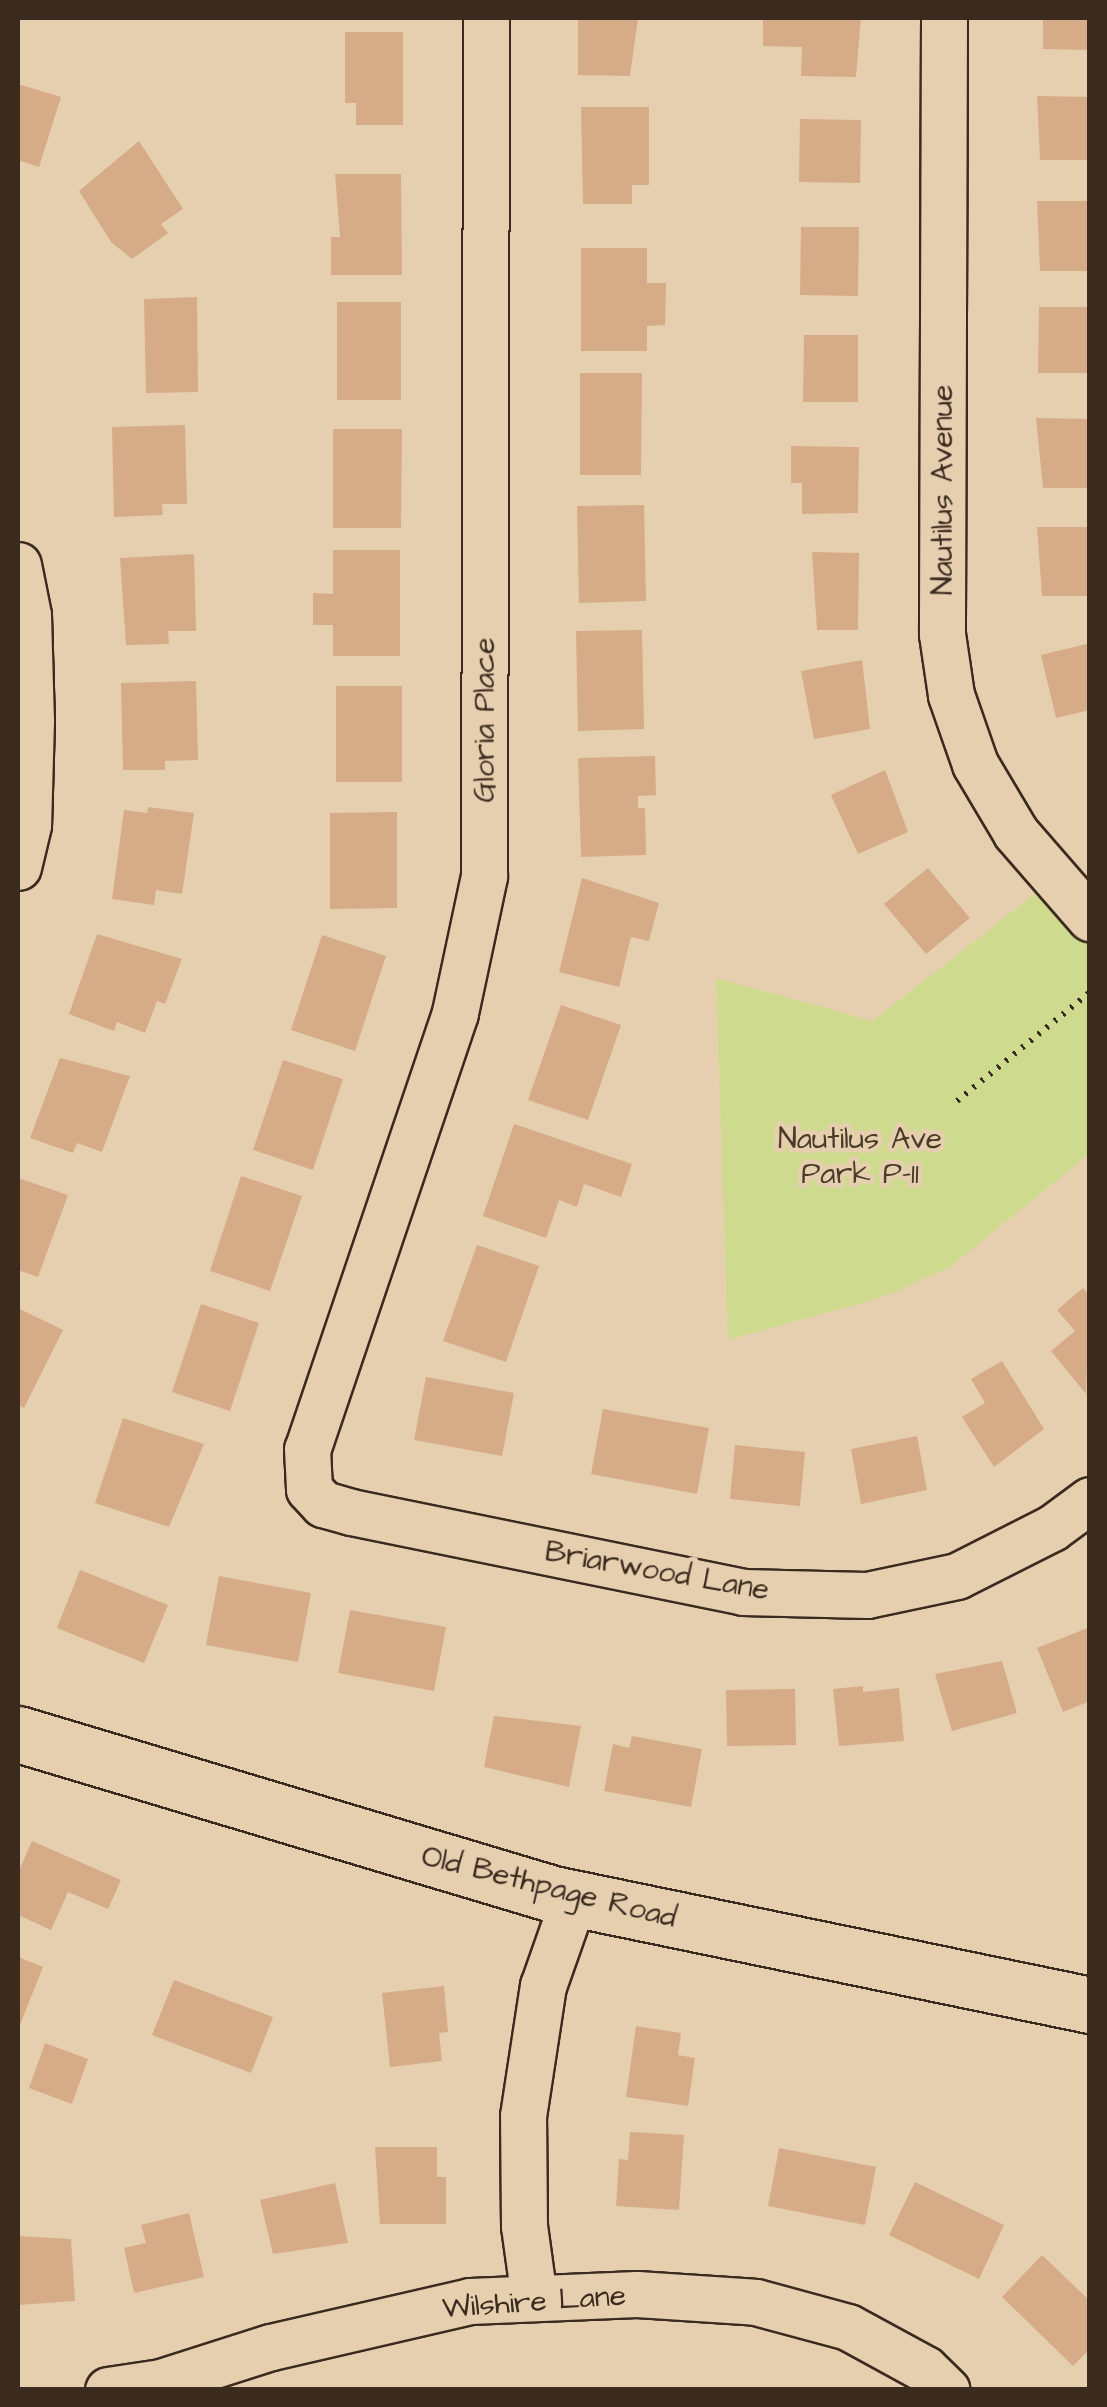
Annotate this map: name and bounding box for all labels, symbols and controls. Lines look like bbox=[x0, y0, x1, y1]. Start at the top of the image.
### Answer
street label: Nautilus Avenue bbox=[925, 385, 961, 595]
street label: Gloria Place bbox=[467, 637, 503, 803]
park label: Nautilus Ave Park P-11 bbox=[778, 1121, 942, 1192]
street label: Briarwood Lane bbox=[542, 1534, 772, 1608]
street label: Old Bethpage Road bbox=[418, 1838, 680, 1936]
street label: Wilshire Lane bbox=[441, 2278, 627, 2326]

